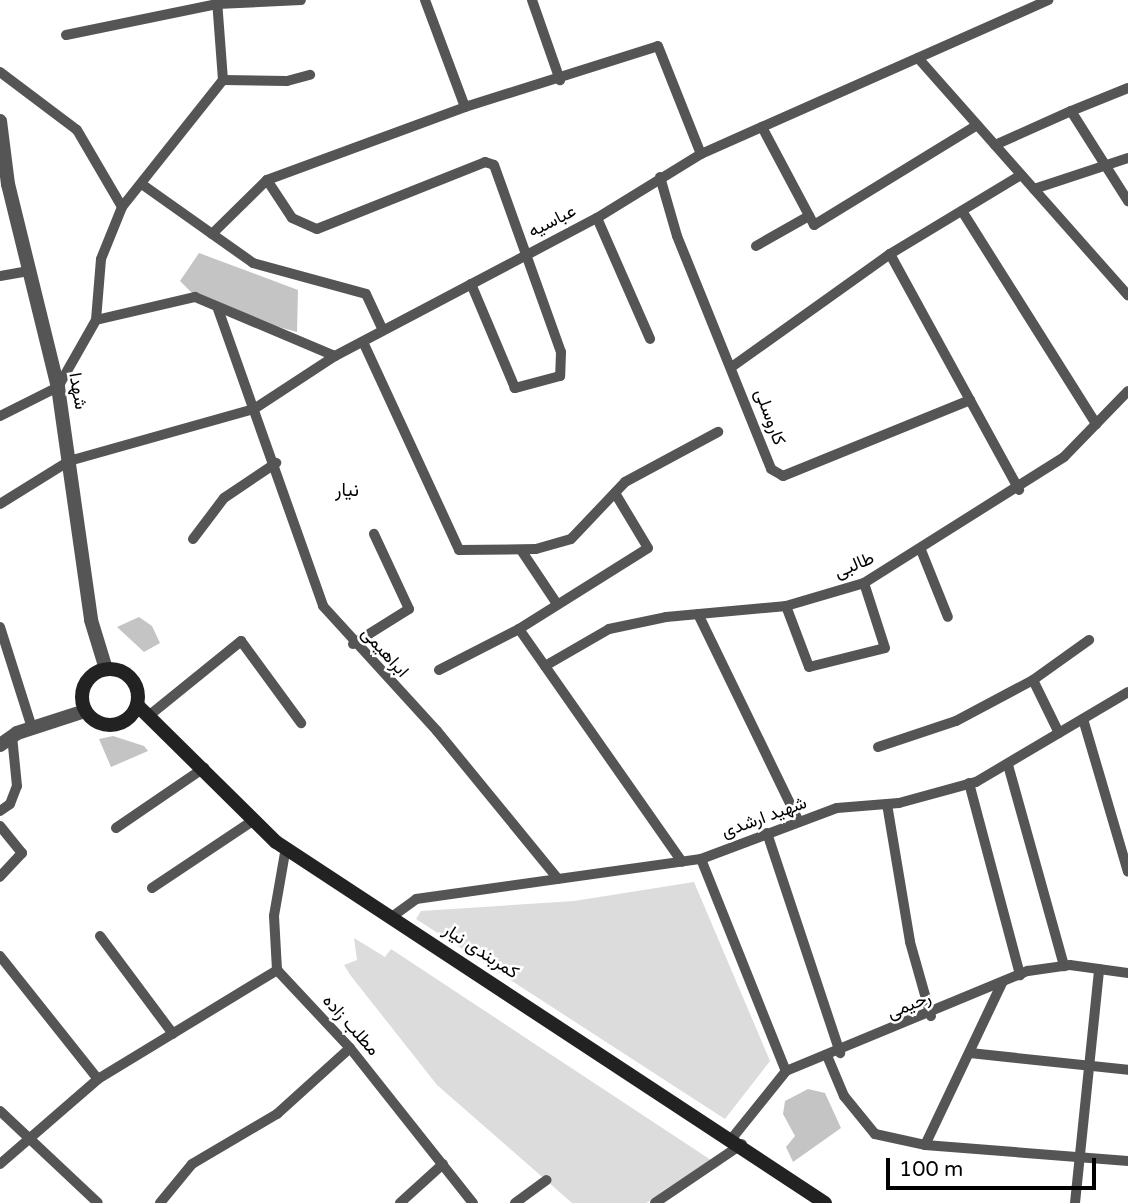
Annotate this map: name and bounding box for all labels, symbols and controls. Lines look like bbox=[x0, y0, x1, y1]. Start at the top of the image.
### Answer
street label: عباسیه bbox=[525, 200, 579, 242]
street label: شهدا bbox=[64, 371, 92, 411]
street label: کاروسلی bbox=[750, 386, 790, 448]
district label: نیار bbox=[335, 480, 359, 502]
street label: طالبی bbox=[831, 547, 877, 583]
street label: ابراهیمی bbox=[357, 622, 413, 682]
street label: شهید ارشدی bbox=[718, 792, 810, 842]
street label: کمربندی نیار bbox=[439, 919, 523, 983]
street label: رحیمی bbox=[884, 986, 934, 1024]
street label: مطلب زاده bbox=[318, 990, 384, 1060]
scale bar bbox=[890, 1144, 1100, 1188]
text: 100 m bbox=[899, 1157, 963, 1182]

